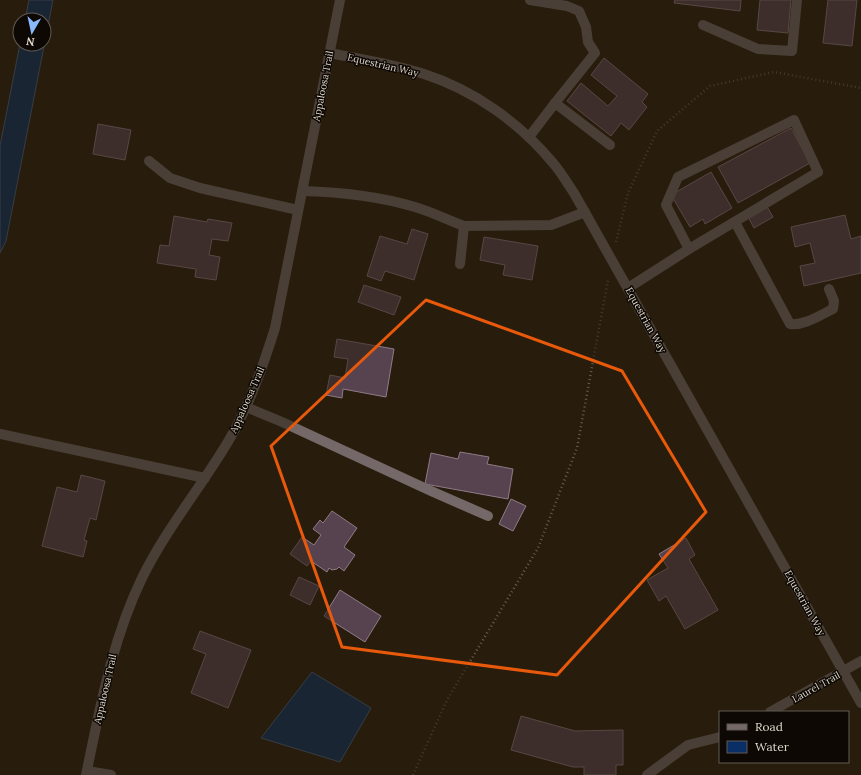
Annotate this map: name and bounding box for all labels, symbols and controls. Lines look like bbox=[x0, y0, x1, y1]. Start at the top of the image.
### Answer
north arrow bbox=[12, 12, 52, 52]
text: N bbox=[25, 34, 36, 49]
street label: Appaloosa Trail bbox=[310, 49, 336, 123]
street label: Equestrian Way bbox=[346, 50, 421, 80]
street label: Equestrian Way bbox=[623, 285, 670, 356]
street label: Appaloosa Trail bbox=[226, 364, 268, 436]
street label: Equestrian Way bbox=[782, 568, 829, 639]
street label: Appaloosa Trail bbox=[90, 652, 119, 726]
street label: Laurel Trail bbox=[790, 668, 843, 706]
legend bbox=[719, 711, 849, 763]
text: Road bbox=[755, 719, 783, 734]
text: Water bbox=[755, 739, 790, 754]

